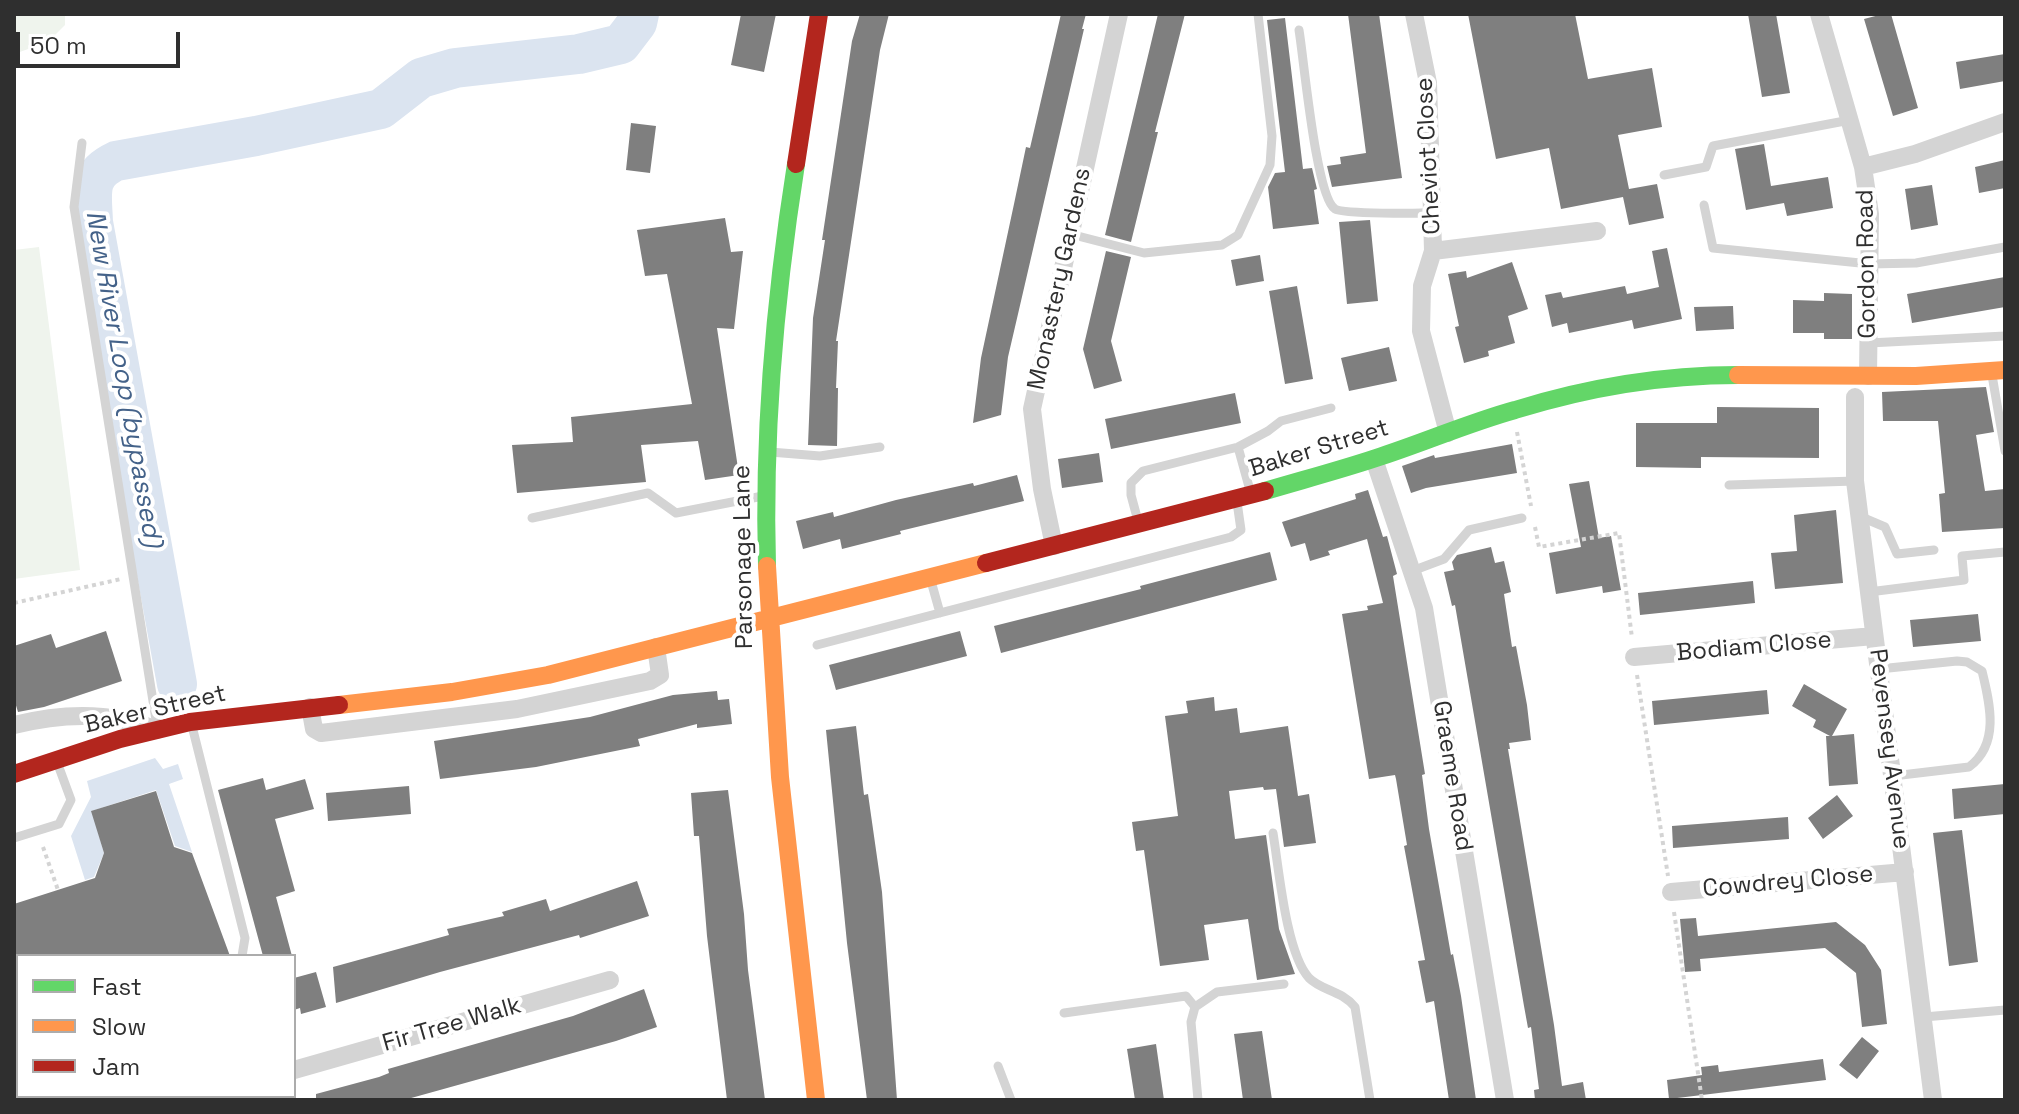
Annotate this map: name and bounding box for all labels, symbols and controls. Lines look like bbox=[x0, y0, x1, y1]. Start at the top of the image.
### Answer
scale bar bbox=[20, 16, 184, 66]
text: 50 m bbox=[30, 30, 87, 61]
street label: Cheviot Close bbox=[1411, 77, 1447, 235]
street label: Monastery Gardens bbox=[1022, 165, 1098, 393]
street label: Gordon Road bbox=[1851, 189, 1883, 339]
water label: New River Loop (bypassed) bbox=[78, 208, 168, 550]
street label: Baker Street bbox=[1246, 414, 1392, 484]
street label: Parsonage Lane bbox=[728, 465, 760, 649]
street label: Bodiam Close bbox=[1675, 626, 1833, 668]
street label: Pevensey Avenue bbox=[1862, 647, 1916, 851]
street label: Baker Street bbox=[81, 680, 229, 740]
street label: Graeme Road bbox=[1426, 699, 1478, 853]
street label: Cowdrey Close bbox=[1702, 860, 1874, 904]
legend bbox=[16, 954, 296, 1098]
text: Fast bbox=[92, 971, 142, 1002]
street label: Fir Tree Walk bbox=[379, 991, 525, 1059]
text: Slow bbox=[92, 1011, 146, 1042]
text: Jam bbox=[92, 1051, 140, 1082]

